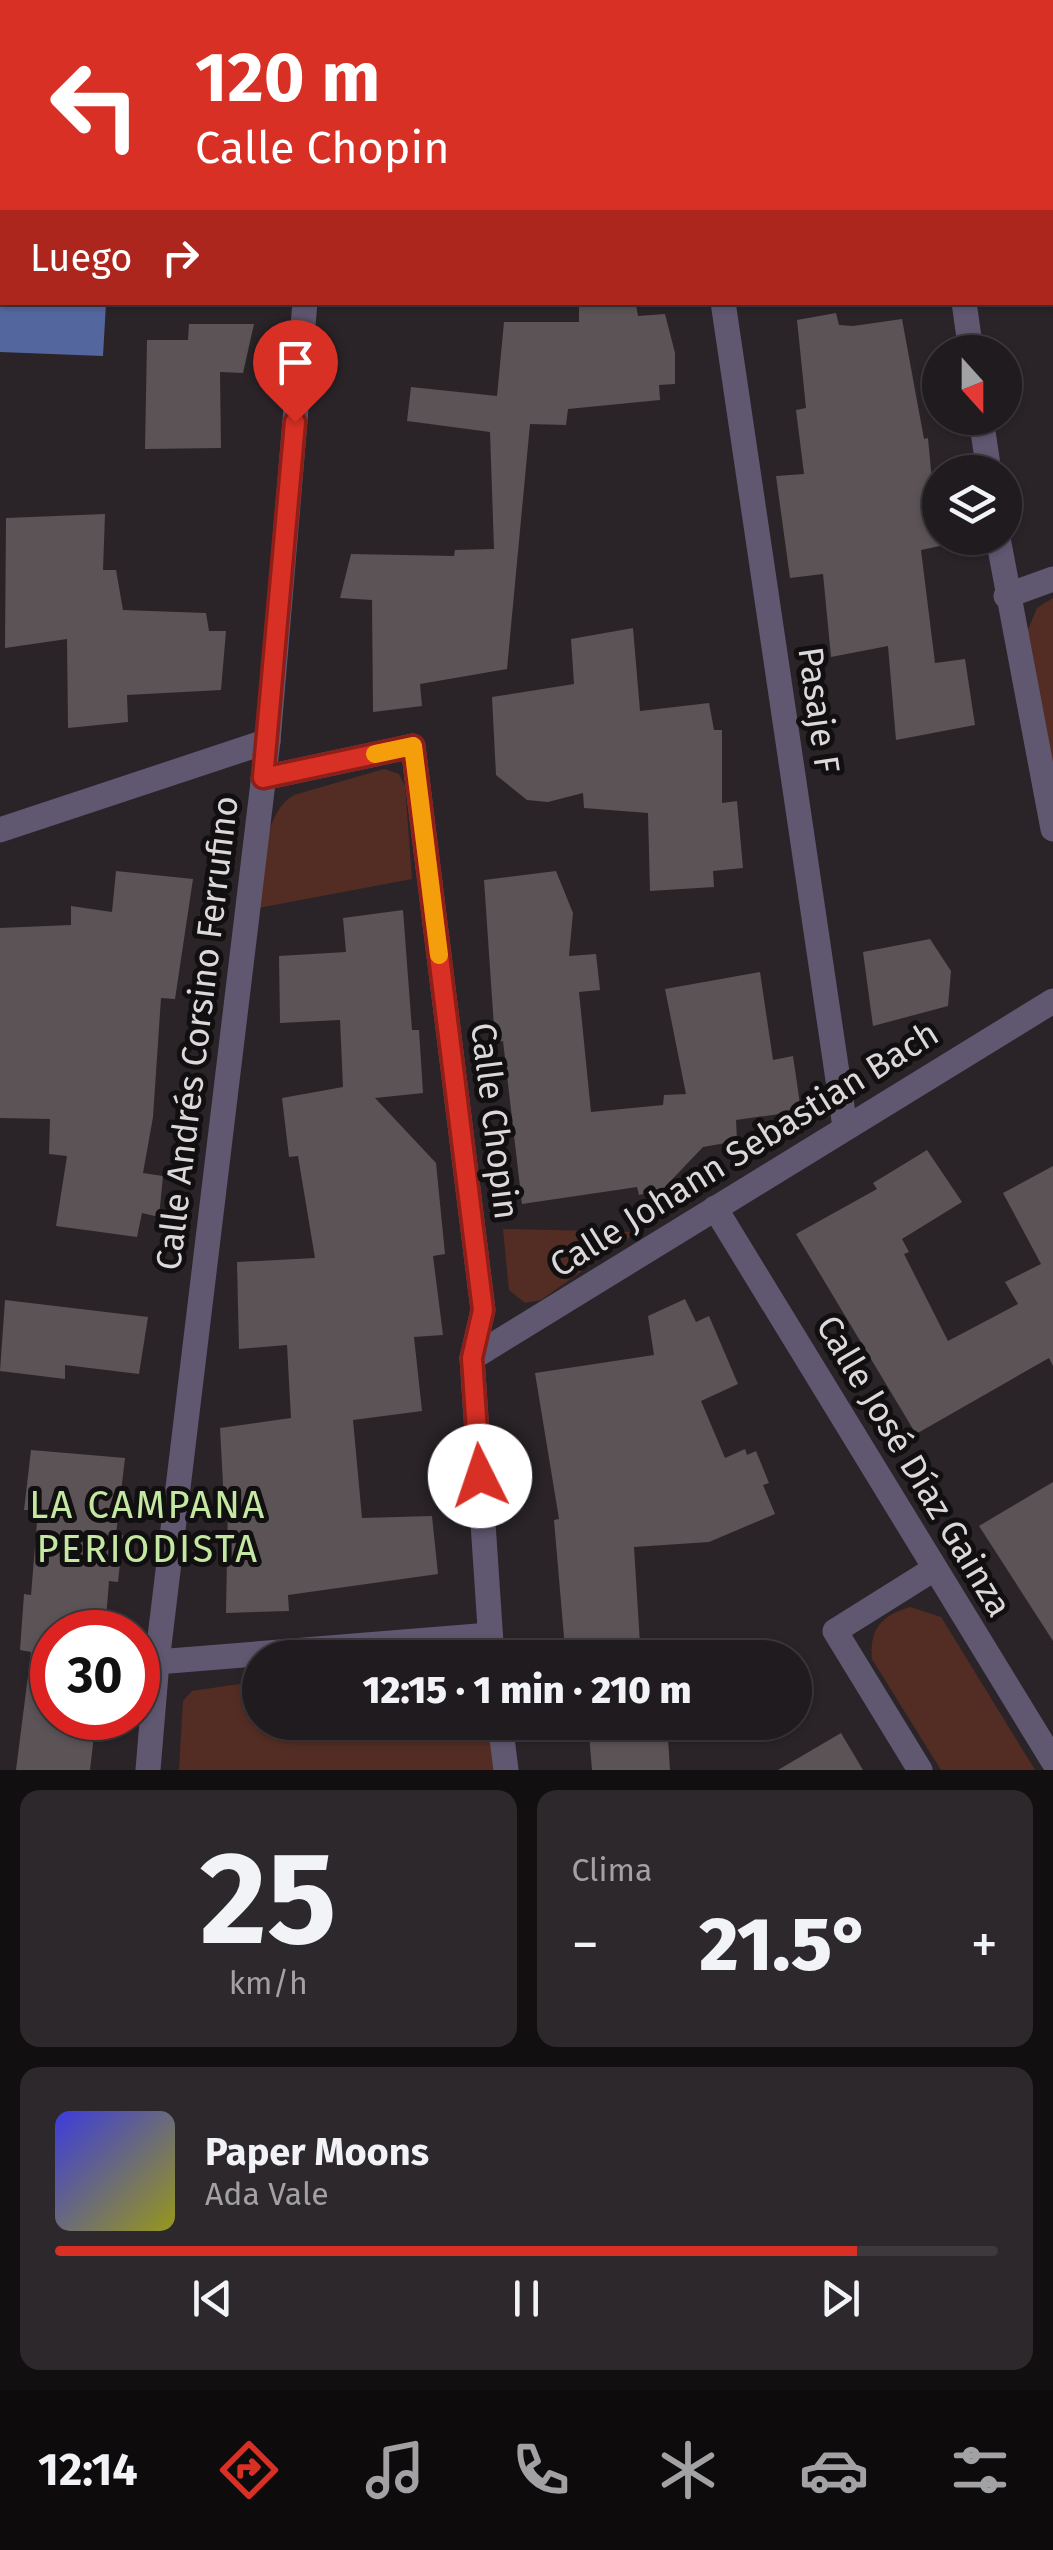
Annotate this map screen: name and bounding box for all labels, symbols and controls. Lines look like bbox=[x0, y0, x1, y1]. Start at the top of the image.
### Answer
text: 120 m bbox=[195, 36, 380, 120]
icon: left bbox=[30, 40, 160, 170]
text: Calle Chopin bbox=[195, 121, 450, 175]
icon: right bbox=[153, 230, 208, 285]
text: Luego bbox=[30, 235, 133, 281]
pin bbox=[253, 320, 338, 423]
icon: arrive bbox=[268, 335, 323, 390]
north arrow bbox=[922, 335, 1022, 435]
map controls bbox=[922, 335, 1022, 555]
button: layers bbox=[922, 455, 1022, 555]
street label: Pasaje F bbox=[789, 644, 849, 776]
street label: Calle Andrés Corsino Ferrufino bbox=[147, 793, 247, 1273]
street label: Calle Johann Sebastian Bach bbox=[542, 1012, 946, 1286]
street label: Calle Chopin bbox=[462, 1020, 528, 1222]
street label: Calle José Díaz Gainza bbox=[807, 1308, 1021, 1624]
position arrow bbox=[428, 1424, 532, 1528]
district label: LA CAMPANA PERIODISTA bbox=[29, 1482, 267, 1572]
speed limit sign: 30 bbox=[30, 1610, 160, 1740]
text: 12:15 · 1 min · 210 m bbox=[363, 1667, 691, 1713]
text: 25 bbox=[200, 1821, 337, 1977]
text: Clima bbox=[572, 1851, 652, 1889]
text: 21.5° bbox=[699, 1900, 870, 1990]
text: − bbox=[572, 1912, 599, 1978]
text: + bbox=[971, 1912, 998, 1978]
text: km/h bbox=[229, 1964, 308, 2002]
text: Paper Moons bbox=[205, 2129, 429, 2175]
text: Ada Vale bbox=[205, 2175, 329, 2213]
icon: previous bbox=[185, 2271, 240, 2326]
icon: pause bbox=[499, 2271, 554, 2326]
icon: next bbox=[813, 2271, 868, 2326]
icon: directions bbox=[214, 2435, 284, 2505]
icon: music bbox=[360, 2435, 430, 2505]
icon: phone bbox=[506, 2435, 576, 2505]
icon: climate bbox=[653, 2435, 723, 2505]
icon: car bbox=[799, 2435, 869, 2505]
icon: filters bbox=[945, 2435, 1015, 2505]
text: 12:14 bbox=[38, 2443, 138, 2497]

